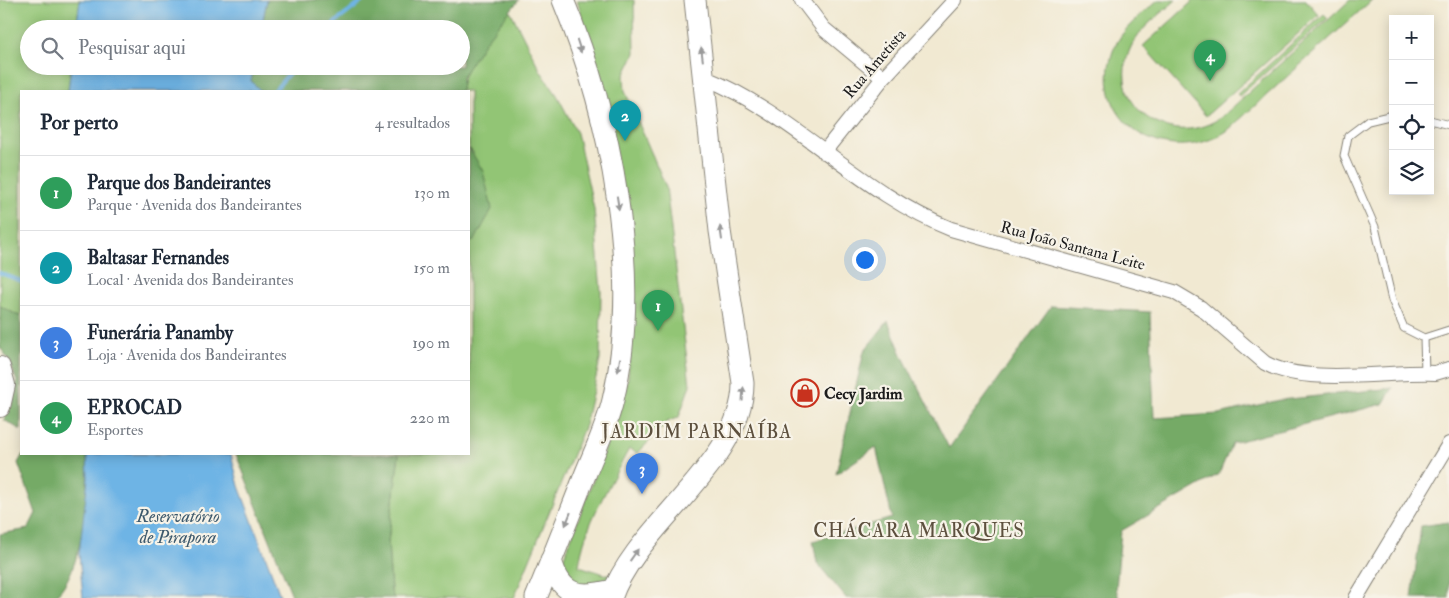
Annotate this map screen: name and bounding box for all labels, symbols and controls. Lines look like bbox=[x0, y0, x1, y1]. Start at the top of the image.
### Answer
map controls bbox=[1389, 15, 1434, 195]
button: + bbox=[1389, 15, 1434, 60]
search box bbox=[20, 20, 470, 75]
street label: Rua Ametista bbox=[839, 25, 911, 102]
icon: search bbox=[38, 34, 66, 62]
text: Pesquisar aqui bbox=[78, 36, 186, 60]
one-way arrow bbox=[576, 38, 584, 53]
pin: 4 bbox=[1194, 40, 1226, 81]
one-way arrow bbox=[698, 46, 706, 62]
button: − bbox=[1389, 60, 1434, 105]
pin: 2 bbox=[609, 100, 641, 141]
button: locate bbox=[1389, 105, 1434, 150]
text: Por perto bbox=[40, 109, 118, 136]
text: 4 resultados bbox=[375, 113, 450, 133]
button: layers bbox=[1389, 150, 1434, 195]
text: Parque dos Bandeirantes bbox=[87, 171, 271, 195]
text: 1 bbox=[53, 183, 59, 203]
text: 130 m bbox=[414, 183, 450, 203]
text: Parque · Avenida dos Bandeirantes bbox=[87, 195, 302, 215]
one-way arrow bbox=[614, 196, 622, 212]
street label: Rua João Santana Leite bbox=[998, 217, 1148, 276]
one-way arrow bbox=[716, 225, 724, 241]
text: Baltasar Fernandes bbox=[87, 246, 229, 270]
your location bbox=[852, 247, 878, 273]
text: 2 bbox=[52, 258, 60, 278]
text: 150 m bbox=[413, 258, 450, 278]
text: Local · Avenida dos Bandeirantes bbox=[87, 270, 293, 290]
pin: 1 bbox=[642, 290, 674, 331]
text: Funerária Panamby bbox=[87, 321, 233, 345]
text: 3 bbox=[53, 333, 59, 353]
text: 190 m bbox=[412, 333, 450, 353]
text: Loja · Avenida dos Bandeirantes bbox=[87, 345, 287, 365]
one-way arrow bbox=[614, 358, 622, 374]
shop icon: Cecy Jardim bbox=[790, 378, 820, 408]
place label: Cecy Jardim bbox=[824, 384, 903, 405]
one-way arrow bbox=[739, 385, 747, 401]
text: EPROCAD bbox=[87, 396, 182, 420]
text: 4 bbox=[52, 408, 60, 428]
text: 220 m bbox=[410, 408, 450, 428]
district label: JARDIM PARNAÍBA bbox=[601, 418, 792, 444]
text: Esportes bbox=[87, 420, 143, 440]
pin: 3 bbox=[626, 453, 658, 494]
water label: Reservatório de Pirapora bbox=[135, 505, 220, 549]
one-way arrow bbox=[563, 512, 571, 526]
district label: CHÁCARA MARQUES bbox=[813, 517, 1025, 543]
one-way arrow bbox=[629, 549, 639, 562]

